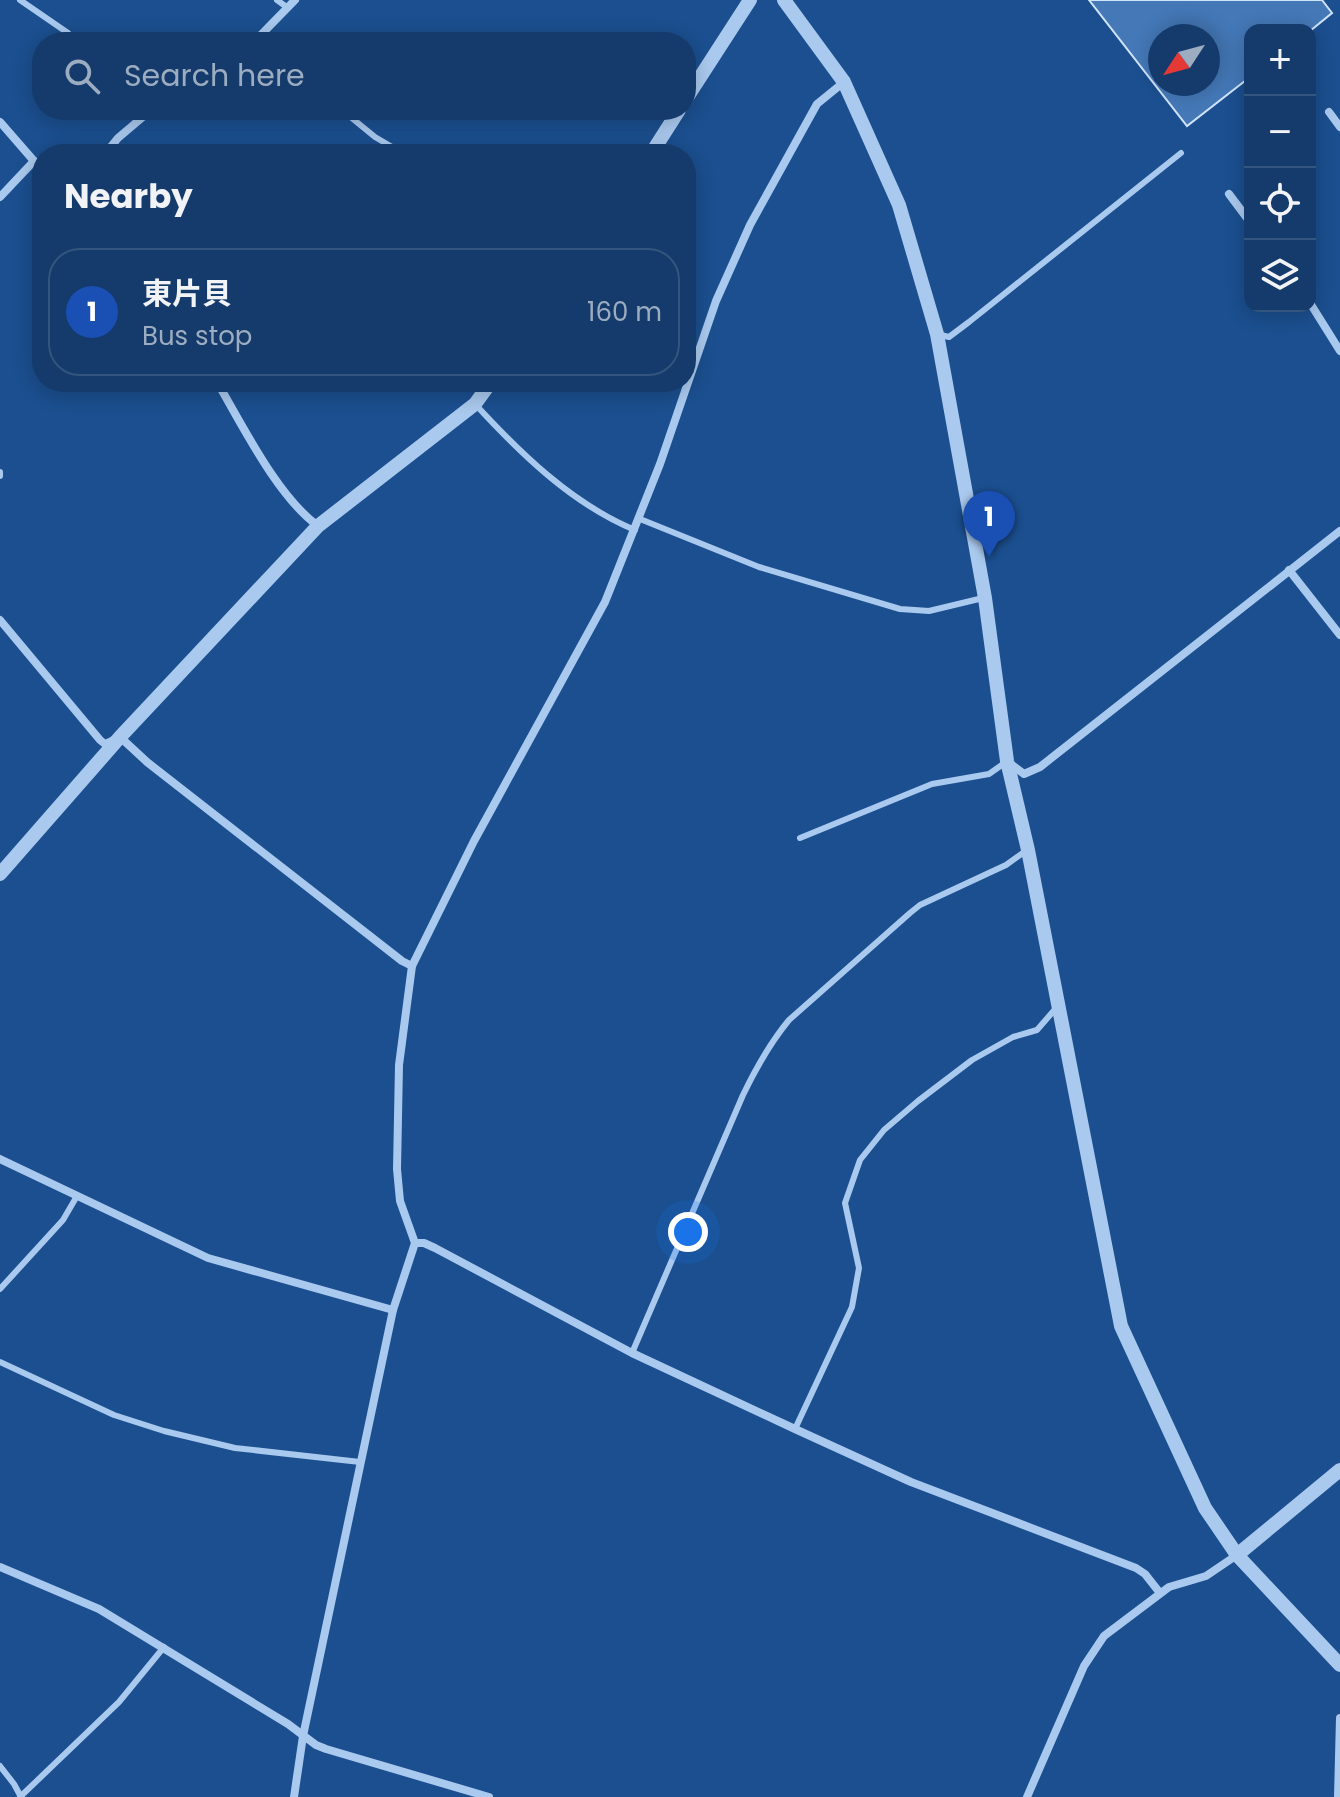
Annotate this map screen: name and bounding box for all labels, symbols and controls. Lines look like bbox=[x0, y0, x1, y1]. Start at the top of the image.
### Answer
north arrow bbox=[1148, 24, 1220, 96]
map controls bbox=[1244, 24, 1316, 312]
button: + bbox=[1244, 24, 1316, 96]
search box bbox=[32, 32, 696, 120]
icon: search bbox=[60, 54, 104, 98]
text: Search here bbox=[124, 54, 305, 97]
button: − bbox=[1244, 96, 1316, 168]
button: locate bbox=[1244, 168, 1316, 240]
text: Nearby bbox=[64, 172, 193, 220]
button: layers bbox=[1244, 240, 1316, 312]
text: 東片貝 bbox=[142, 272, 232, 315]
text: 1 bbox=[87, 294, 97, 330]
text: 160 m bbox=[587, 294, 662, 330]
text: Bus stop bbox=[142, 318, 252, 354]
pin: 1 bbox=[963, 491, 1015, 557]
your location bbox=[668, 1212, 708, 1252]

